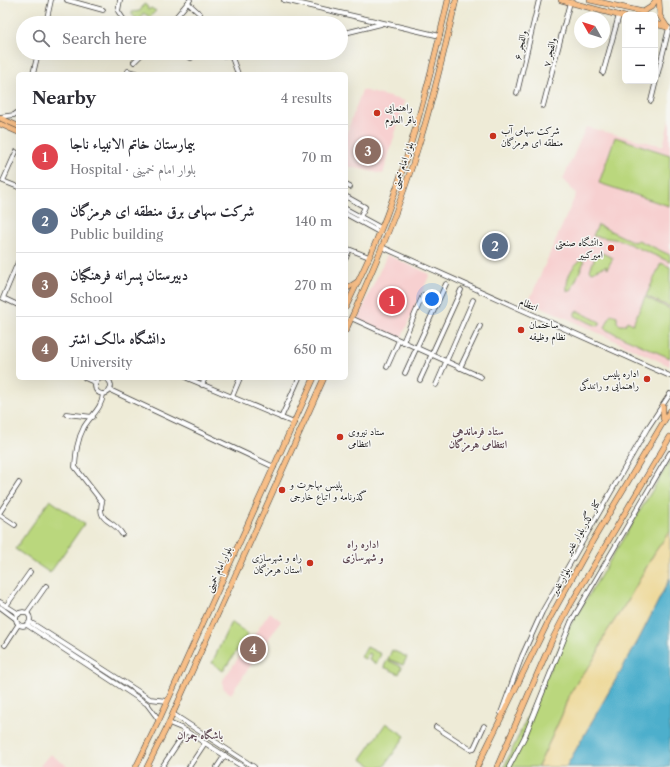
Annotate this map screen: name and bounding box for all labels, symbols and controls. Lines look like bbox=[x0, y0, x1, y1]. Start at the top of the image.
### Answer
north arrow bbox=[574, 12, 610, 48]
map controls bbox=[622, 12, 658, 84]
button: + bbox=[622, 12, 658, 48]
search box bbox=[16, 16, 348, 60]
icon: search bbox=[30, 27, 52, 49]
text: Search here bbox=[62, 29, 147, 48]
street label: والفجر ۶ bbox=[511, 29, 530, 61]
street label: والفجر ۷ bbox=[540, 36, 559, 68]
button: − bbox=[622, 48, 658, 84]
text: Nearby bbox=[32, 88, 96, 108]
text: 4 results bbox=[281, 90, 332, 106]
place label: راهنمایی باقر العلوم bbox=[385, 101, 416, 129]
marker: راهنمایی باقر العلوم bbox=[372, 108, 382, 118]
place label: شرکت سهامی آب منطقه ای هرمزگان bbox=[501, 124, 563, 150]
marker: شرکت سهامی آب منطقه ای هرمزگان bbox=[488, 131, 498, 141]
text: بیمارستان خاتم الانبیاء ناجا bbox=[70, 134, 195, 153]
pin: 3 bbox=[355, 136, 381, 166]
street label: بلوار امام خمینی bbox=[388, 140, 419, 191]
text: 1 bbox=[42, 149, 48, 165]
text: 70 m bbox=[302, 149, 332, 165]
text: Hospital · بلوار امام خمینی bbox=[70, 161, 196, 177]
text: شرکت سهامی برق منطقه ای هرمزگان bbox=[70, 201, 254, 220]
text: 2 bbox=[41, 213, 49, 229]
text: 140 m bbox=[295, 213, 332, 229]
text: Public building bbox=[70, 226, 163, 242]
pin: 2 bbox=[482, 231, 508, 261]
place label: دانشگاه صنعتی امیرکبیر bbox=[555, 236, 603, 261]
marker: دانشگاه صنعتی امیرکبیر bbox=[606, 243, 616, 253]
text: دبیرستان پسرانه فرهنگیان bbox=[70, 265, 188, 284]
text: 3 bbox=[41, 277, 49, 293]
text: 270 m bbox=[294, 277, 332, 293]
pin: 1 bbox=[379, 286, 405, 316]
your location bbox=[422, 289, 442, 309]
text: School bbox=[70, 290, 113, 306]
street label: انتظام bbox=[516, 295, 540, 317]
place label: ساختمان نظام وظیفه bbox=[529, 318, 566, 346]
marker: ساختمان نظام وظیفه bbox=[516, 325, 526, 335]
text: دانشگاه مالک اشتر bbox=[70, 329, 166, 348]
text: 4 bbox=[41, 341, 49, 357]
text: 650 m bbox=[294, 341, 332, 357]
text: University bbox=[70, 354, 133, 370]
place label: اداره پلیس راهنمایی و رانندگی bbox=[579, 367, 639, 392]
marker: اداره پلیس راهنمایی و رانندگی bbox=[642, 374, 652, 384]
district label: ستاد فرماندهی انتظامی هرمزگان bbox=[449, 424, 507, 453]
place label: ستاد نیروی انتظامی bbox=[348, 425, 385, 450]
marker: ستاد نیروی انتظامی bbox=[335, 432, 345, 442]
place label: پلیس مهاجرت و گذرنامه و اتباع خارجى bbox=[289, 478, 367, 506]
marker: پلیس مهاجرت و گذرنامه و اتباع خارجى bbox=[277, 485, 287, 495]
street label: کنار گذر بلوار غدیر bbox=[560, 497, 604, 558]
district label: اداره راه و شهرسازی bbox=[342, 537, 384, 565]
street label: بلوار امام خمینی bbox=[202, 544, 237, 595]
place label: راه و شهرسازی استان هرمزگان bbox=[252, 551, 302, 577]
marker: راه و شهرسازی استان هرمزگان bbox=[305, 558, 315, 568]
street label: بلوار غدیر bbox=[547, 565, 573, 598]
pin: 4 bbox=[240, 634, 266, 664]
district label: باشگاه چمران bbox=[177, 728, 223, 743]

